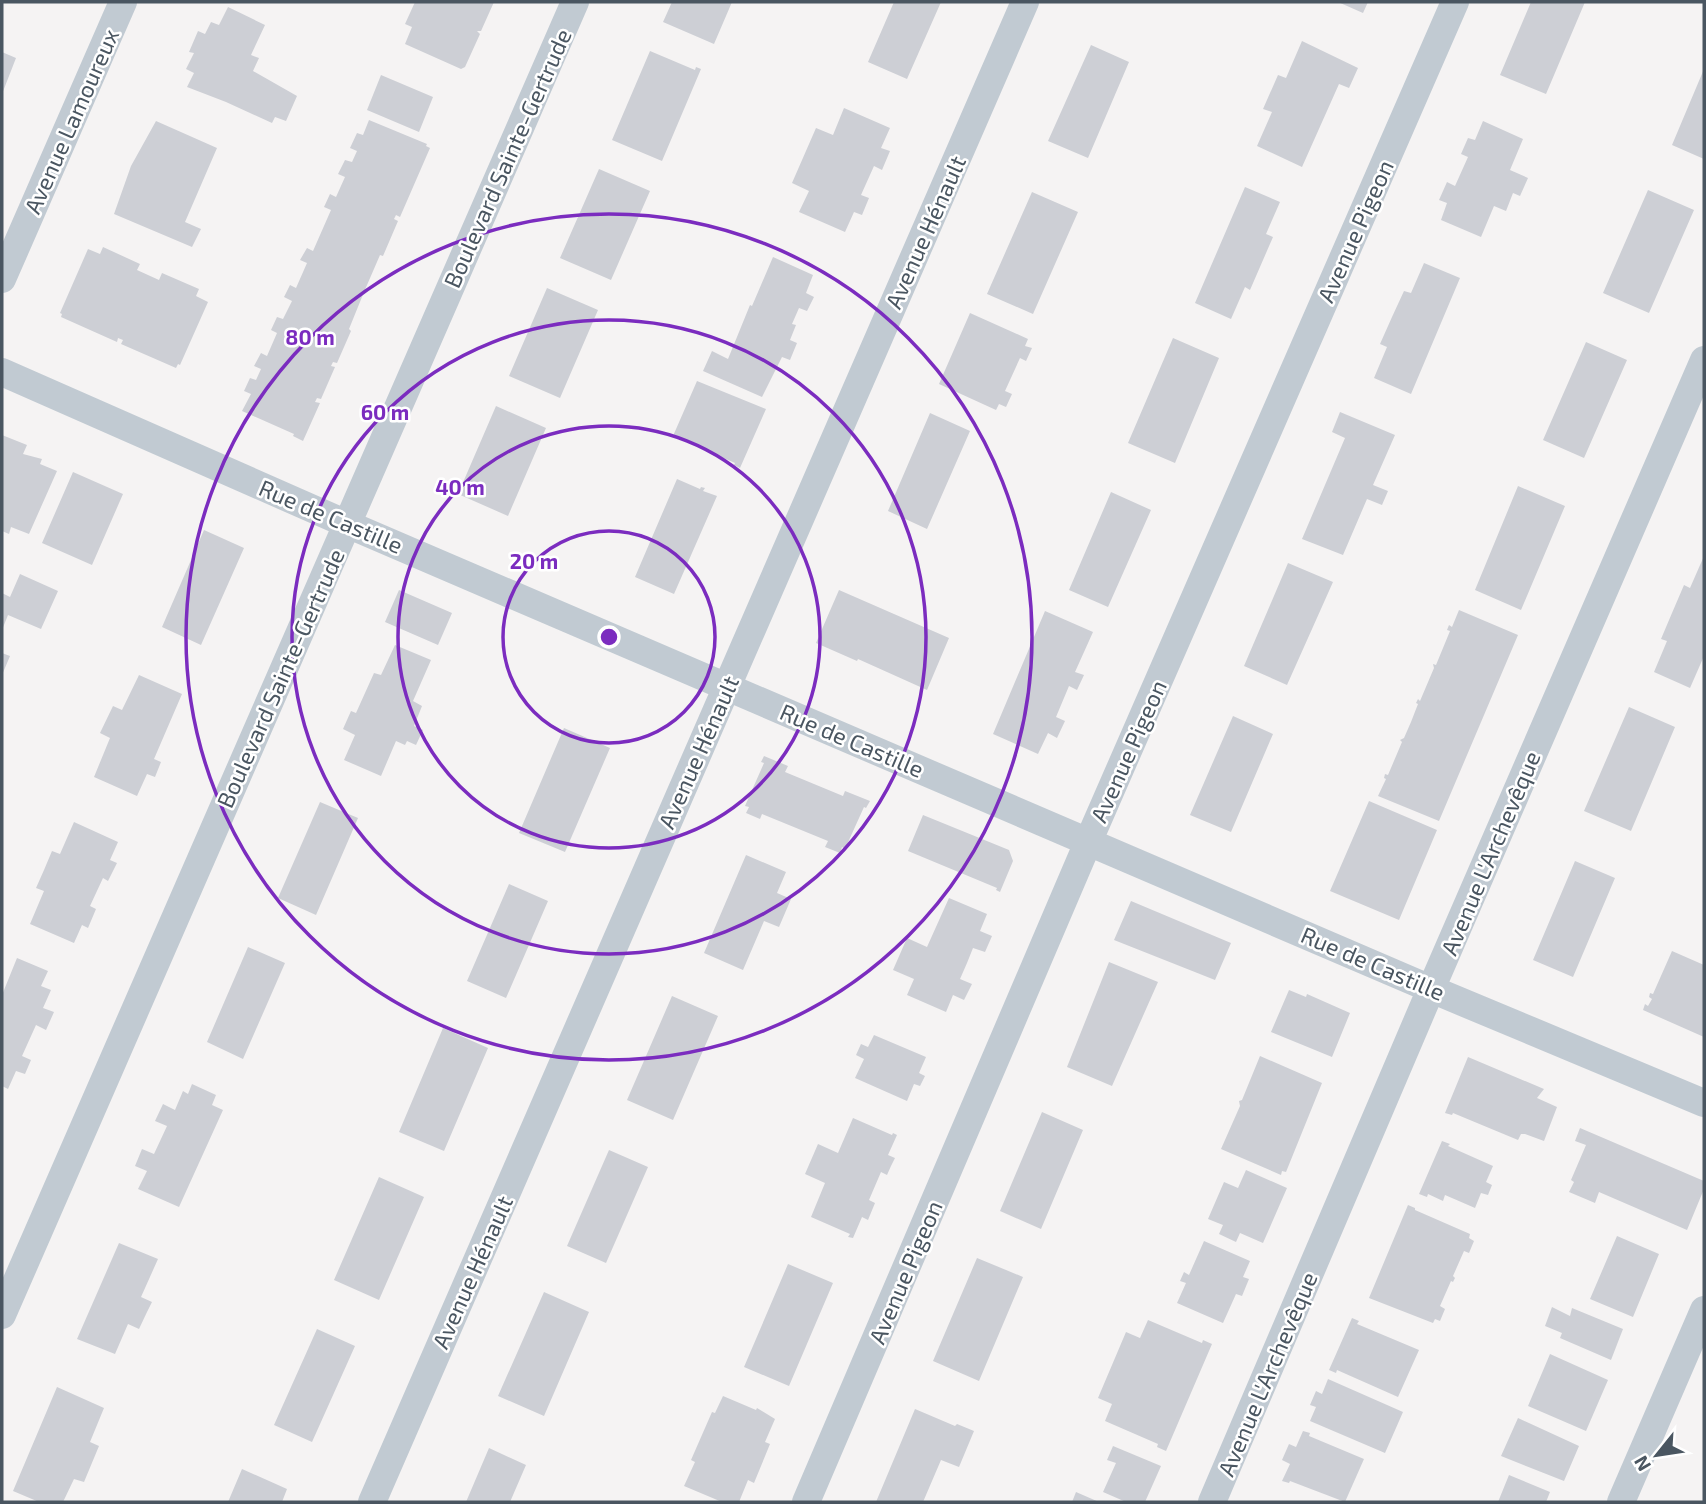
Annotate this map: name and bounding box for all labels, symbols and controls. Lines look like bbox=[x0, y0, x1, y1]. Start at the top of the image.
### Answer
street label: Avenue Lamoureux bbox=[18, 24, 124, 218]
street label: Boulevard Sainte-Gertrude bbox=[437, 24, 577, 292]
street label: Avenue Hénault bbox=[879, 151, 971, 313]
street label: Avenue Pigeon bbox=[1311, 155, 1399, 307]
text: 80 m bbox=[285, 324, 335, 349]
text: 60 m bbox=[361, 399, 409, 424]
street label: Rue de Castille bbox=[255, 473, 407, 559]
text: 40 m bbox=[435, 474, 485, 499]
street label: Boulevard Sainte-Gertrude bbox=[210, 544, 350, 812]
text: 20 m bbox=[510, 548, 558, 573]
centre of rings bbox=[597, 625, 621, 649]
street label: Avenue Hénault bbox=[652, 671, 744, 833]
street label: Avenue Pigeon bbox=[1084, 675, 1172, 827]
street label: Rue de Castille bbox=[776, 697, 928, 783]
street label: Avenue L'Archevêque bbox=[1434, 747, 1546, 959]
street label: Rue de Castille bbox=[1297, 920, 1449, 1006]
street label: Avenue Hénault bbox=[426, 1191, 518, 1353]
street label: Avenue Pigeon bbox=[862, 1196, 948, 1348]
street label: Avenue L'Archevêque bbox=[1211, 1268, 1323, 1480]
north arrow bbox=[1622, 1420, 1692, 1490]
text: N bbox=[1628, 1452, 1655, 1475]

